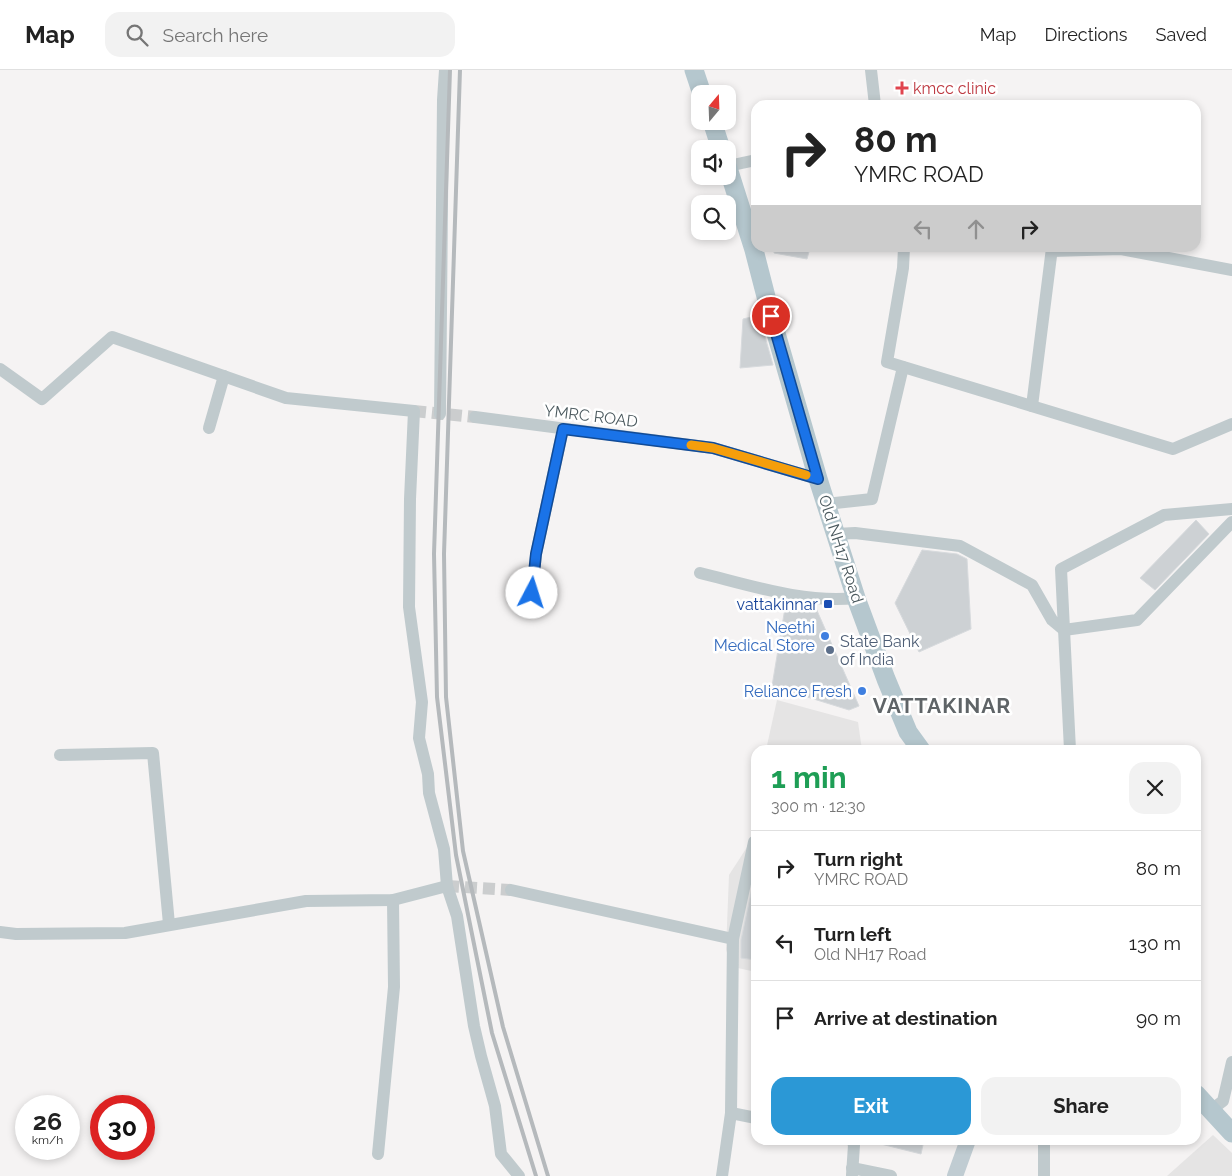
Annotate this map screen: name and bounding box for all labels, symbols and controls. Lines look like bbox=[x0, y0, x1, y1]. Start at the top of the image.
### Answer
search box bbox=[105, 12, 455, 57]
text: Map bbox=[25, 20, 75, 49]
icon: search bbox=[123, 21, 151, 49]
text: Search here bbox=[163, 24, 268, 46]
text: Map bbox=[980, 24, 1016, 45]
text: Directions bbox=[1044, 24, 1128, 45]
text: Saved bbox=[1156, 24, 1207, 45]
place label: kmcc clinic bbox=[913, 79, 996, 98]
marker: kmcc clinic bbox=[895, 81, 909, 95]
north arrow bbox=[691, 85, 736, 130]
map controls bbox=[691, 85, 736, 240]
text: 80 m bbox=[854, 119, 938, 160]
icon: right bbox=[771, 120, 836, 185]
button: sound bbox=[691, 140, 736, 185]
text: YMRC ROAD bbox=[854, 161, 984, 187]
button: search bbox=[691, 195, 736, 240]
icon: left bbox=[909, 215, 937, 243]
icon: ahead bbox=[962, 215, 990, 243]
icon: right bbox=[1015, 215, 1043, 243]
pin bbox=[750, 295, 792, 337]
icon: arrive bbox=[757, 302, 785, 330]
street label: YMRC ROAD bbox=[543, 401, 639, 431]
street label: Old NH17 Road bbox=[815, 493, 867, 605]
position arrow bbox=[505, 566, 557, 618]
place label: vattakinnar bbox=[737, 595, 818, 614]
marker: vattakinnar bbox=[822, 598, 834, 610]
place label: Neethi Medical Store bbox=[714, 618, 815, 655]
marker: Neethi Medical Store bbox=[819, 630, 831, 642]
place label: State Bank of India bbox=[840, 632, 920, 669]
marker: State Bank of India bbox=[824, 644, 836, 656]
place label: Reliance Fresh bbox=[744, 682, 852, 701]
marker: Reliance Fresh bbox=[856, 685, 868, 697]
district label: VATTAKINAR bbox=[873, 693, 1011, 718]
text: 1 min bbox=[771, 760, 847, 795]
button: close bbox=[1129, 762, 1181, 814]
text: 300 m · 12:30 bbox=[771, 797, 866, 816]
text: Turn right bbox=[814, 848, 903, 870]
icon: right bbox=[771, 854, 799, 882]
text: 80 m bbox=[1136, 857, 1181, 879]
text: YMRC ROAD bbox=[814, 870, 908, 889]
text: Turn left bbox=[814, 923, 891, 945]
icon: left bbox=[771, 929, 799, 957]
text: 130 m bbox=[1129, 932, 1181, 954]
text: Old NH17 Road bbox=[814, 945, 926, 964]
icon: arrive bbox=[771, 1004, 799, 1032]
text: Arrive at destination bbox=[814, 1007, 998, 1029]
text: 90 m bbox=[1136, 1007, 1181, 1029]
button: Exit bbox=[771, 1077, 971, 1135]
button: Share bbox=[981, 1077, 1181, 1135]
speed limit sign: 30 bbox=[90, 1095, 155, 1160]
text: 26 bbox=[33, 1106, 62, 1136]
text: km/h bbox=[32, 1133, 63, 1147]

